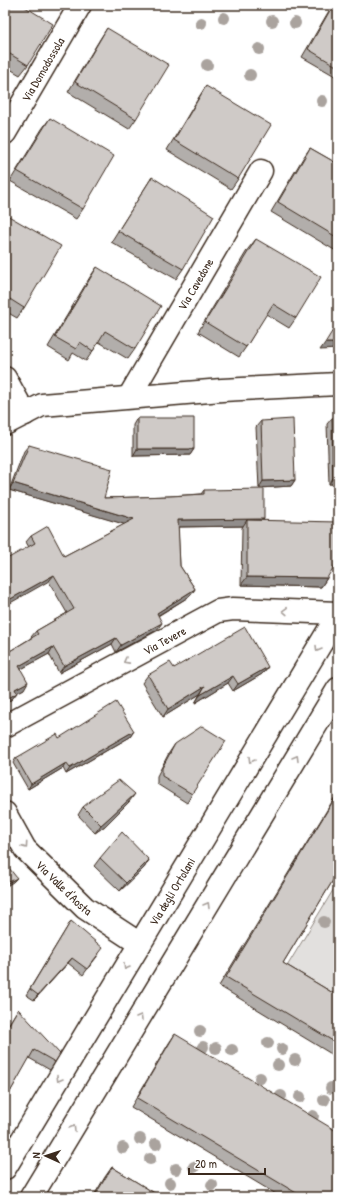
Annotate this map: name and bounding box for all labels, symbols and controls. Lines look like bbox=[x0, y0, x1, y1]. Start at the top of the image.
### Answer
street label: Via Domodossola bbox=[17, 34, 68, 105]
street label: Via Cavedone bbox=[173, 255, 217, 313]
one-way arrow bbox=[282, 607, 288, 615]
street label: Via Tevere bbox=[140, 621, 189, 658]
one-way arrow bbox=[315, 645, 323, 652]
one-way arrow bbox=[123, 656, 130, 663]
one-way arrow bbox=[292, 755, 299, 762]
one-way arrow bbox=[248, 756, 255, 763]
one-way arrow bbox=[20, 842, 27, 849]
street label: Via degli Ortolani bbox=[145, 854, 199, 929]
street label: Via Valle d'Aosta bbox=[32, 856, 95, 919]
one-way arrow bbox=[203, 902, 210, 909]
one-way arrow bbox=[123, 963, 131, 970]
one-way arrow bbox=[135, 1014, 142, 1021]
one-way arrow bbox=[56, 1075, 64, 1082]
one-way arrow bbox=[68, 1125, 75, 1132]
north arrow bbox=[26, 1136, 66, 1176]
scale bar bbox=[189, 1150, 265, 1176]
text: N bbox=[29, 1152, 43, 1159]
text: 20 m bbox=[195, 1155, 217, 1172]

